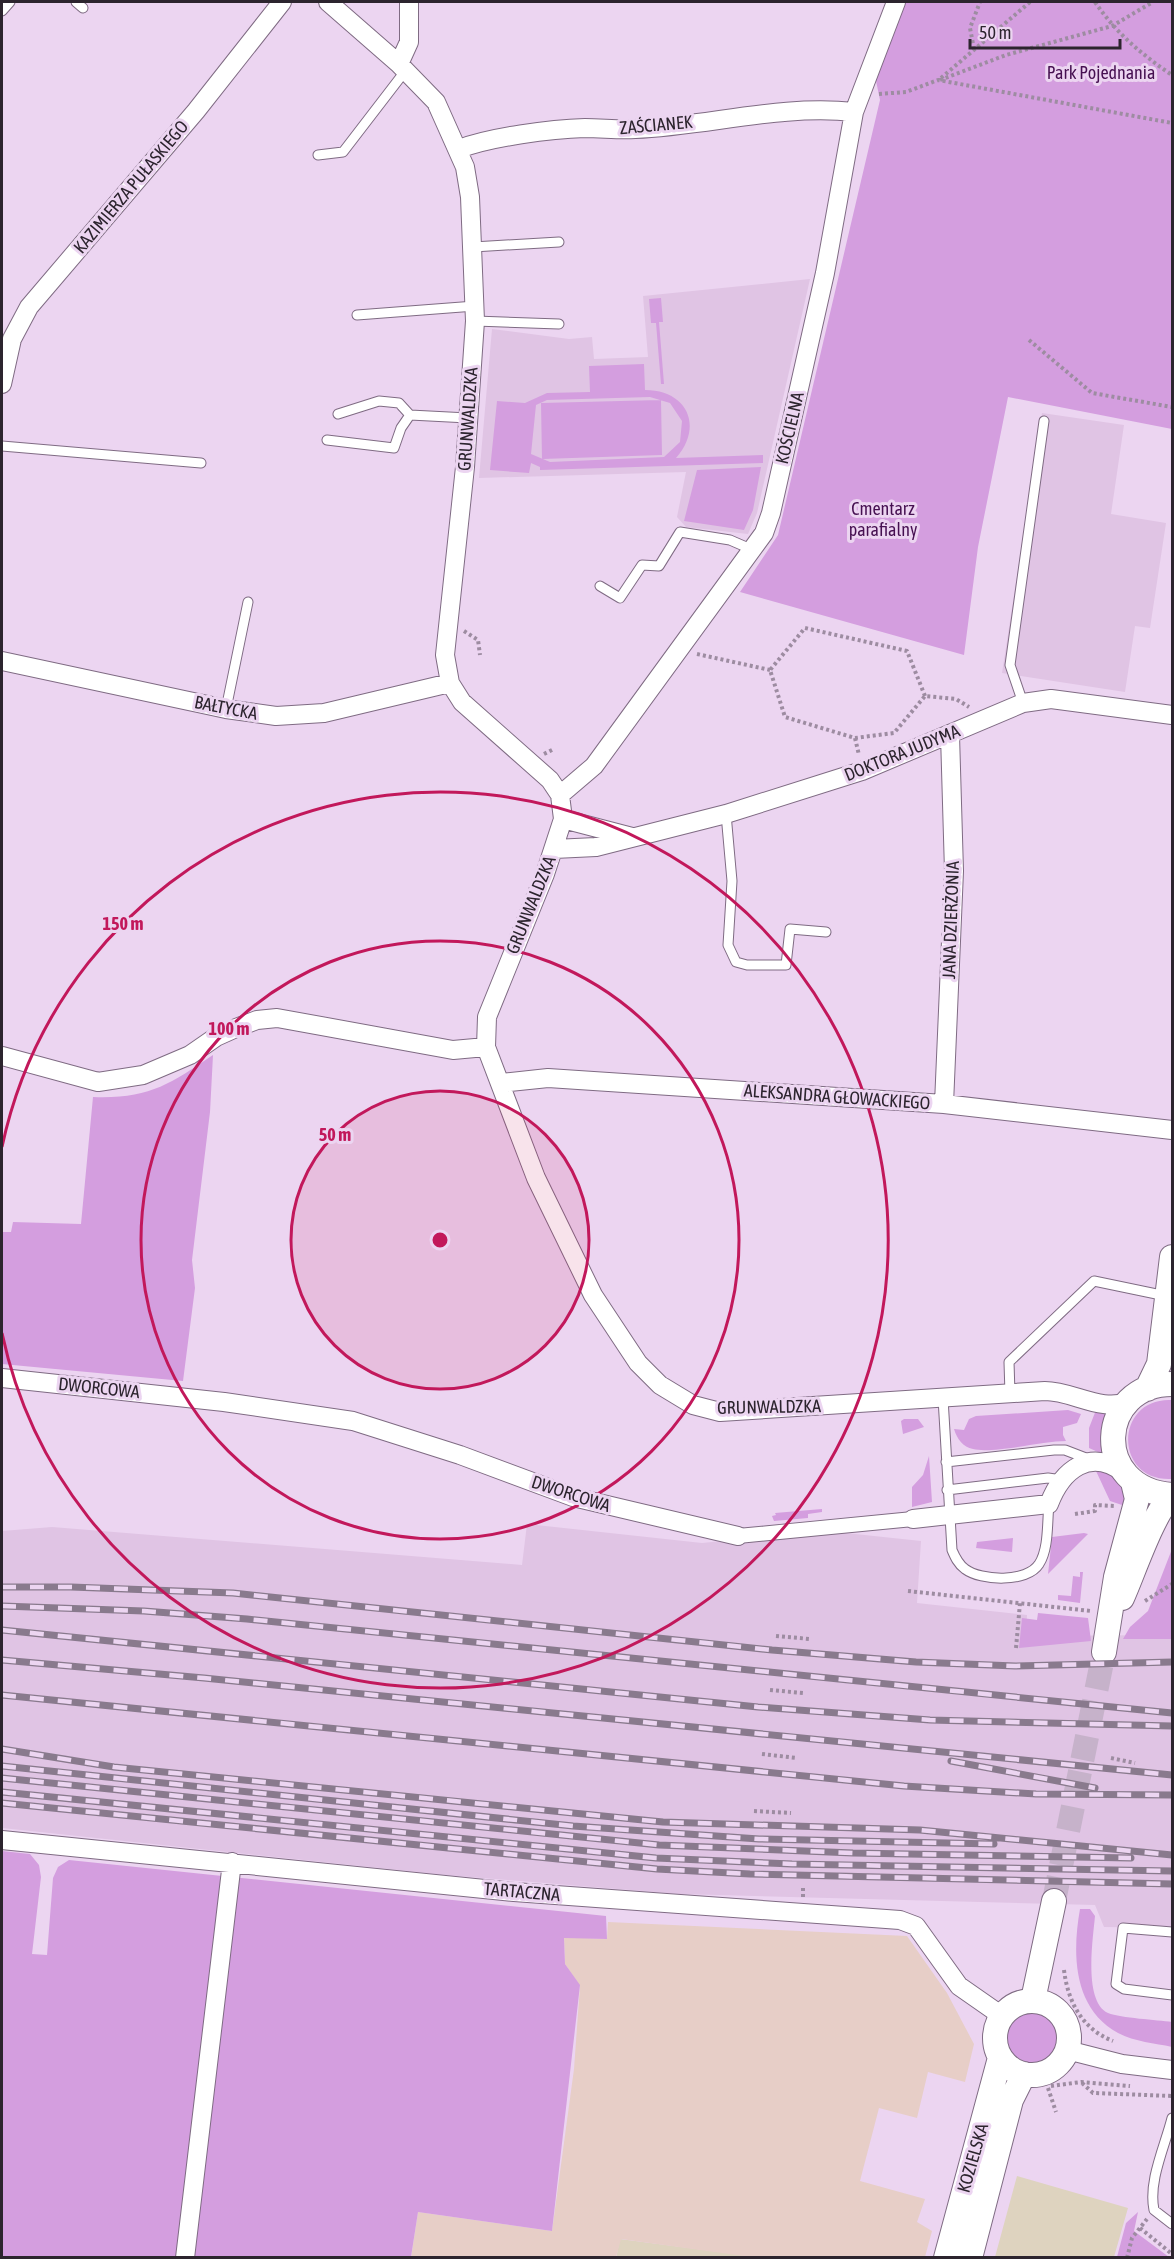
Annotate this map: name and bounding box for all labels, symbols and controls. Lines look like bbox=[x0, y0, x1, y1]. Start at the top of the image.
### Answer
scale bar bbox=[970, 12, 1120, 50]
text: 50 m bbox=[979, 22, 1011, 43]
park label: Park Pojednania bbox=[1047, 62, 1155, 83]
street label: ZAŚCIANEK bbox=[619, 111, 693, 138]
street label: KAZIMIERZA PUŁASKIEGO bbox=[69, 116, 192, 257]
street label: GRUNWALDZKA bbox=[453, 366, 482, 471]
street label: KOŚCIELNA bbox=[771, 390, 808, 466]
park label: Cmentarz parafialny bbox=[849, 498, 917, 540]
street label: BAŁTYCKA bbox=[193, 691, 260, 724]
street label: DOKTORA JUDYMA bbox=[841, 720, 963, 785]
street label: GRUNWALDZKA bbox=[501, 853, 560, 957]
street label: JANA DZIERŻONIA bbox=[938, 860, 963, 979]
text: 150 m bbox=[103, 913, 143, 934]
text: 100 m bbox=[209, 1018, 249, 1039]
street label: ALEKSANDRA GŁOWACKIEGO bbox=[743, 1080, 931, 1113]
text: 50 m bbox=[319, 1124, 351, 1145]
centre of rings bbox=[430, 1230, 450, 1250]
street label: DWORCOWA bbox=[57, 1373, 141, 1402]
street label: GRUNWALDZKA bbox=[717, 1395, 821, 1418]
street label: DWORCOWA bbox=[529, 1471, 613, 1516]
street label: TARTACZNA bbox=[483, 1878, 561, 1905]
street label: KOZIELSKA bbox=[953, 2121, 992, 2195]

